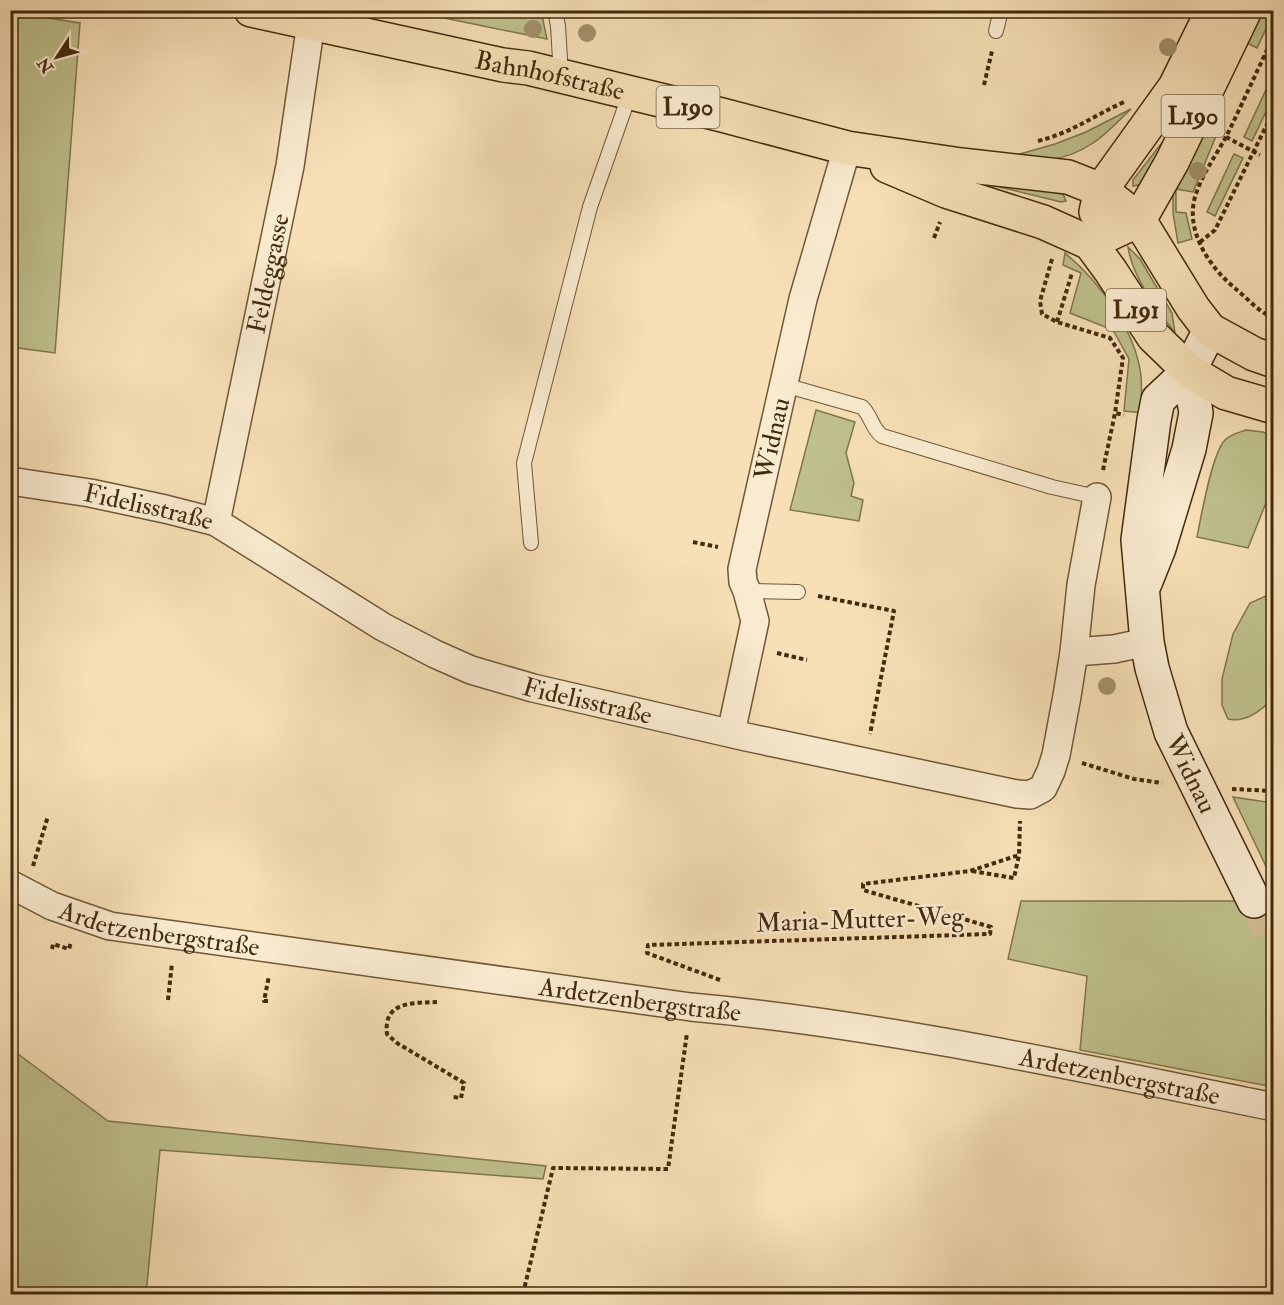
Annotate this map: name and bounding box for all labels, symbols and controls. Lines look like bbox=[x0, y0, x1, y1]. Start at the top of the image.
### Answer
north arrow bbox=[27, 27, 87, 87]
street label: Bahnhofstraße bbox=[472, 44, 628, 108]
text: N bbox=[33, 53, 59, 78]
road number: L190 bbox=[656, 86, 720, 128]
road number: L190 bbox=[1162, 95, 1224, 137]
street label: Feldeggasse bbox=[241, 211, 297, 336]
road number: L191 bbox=[1106, 289, 1166, 331]
street label: Widnau bbox=[747, 395, 797, 484]
street label: Fidelisstraße bbox=[81, 477, 217, 538]
street label: Fidelisstraße bbox=[519, 671, 655, 732]
street label: Widnau bbox=[1157, 729, 1223, 819]
street label: Ardetzenbergstraße bbox=[54, 894, 262, 964]
street label: Maria-Mutter-Weg bbox=[755, 900, 966, 940]
street label: Ardetzenbergstraße bbox=[536, 971, 743, 1029]
street label: Ardetzenbergstraße bbox=[1016, 1041, 1223, 1113]

